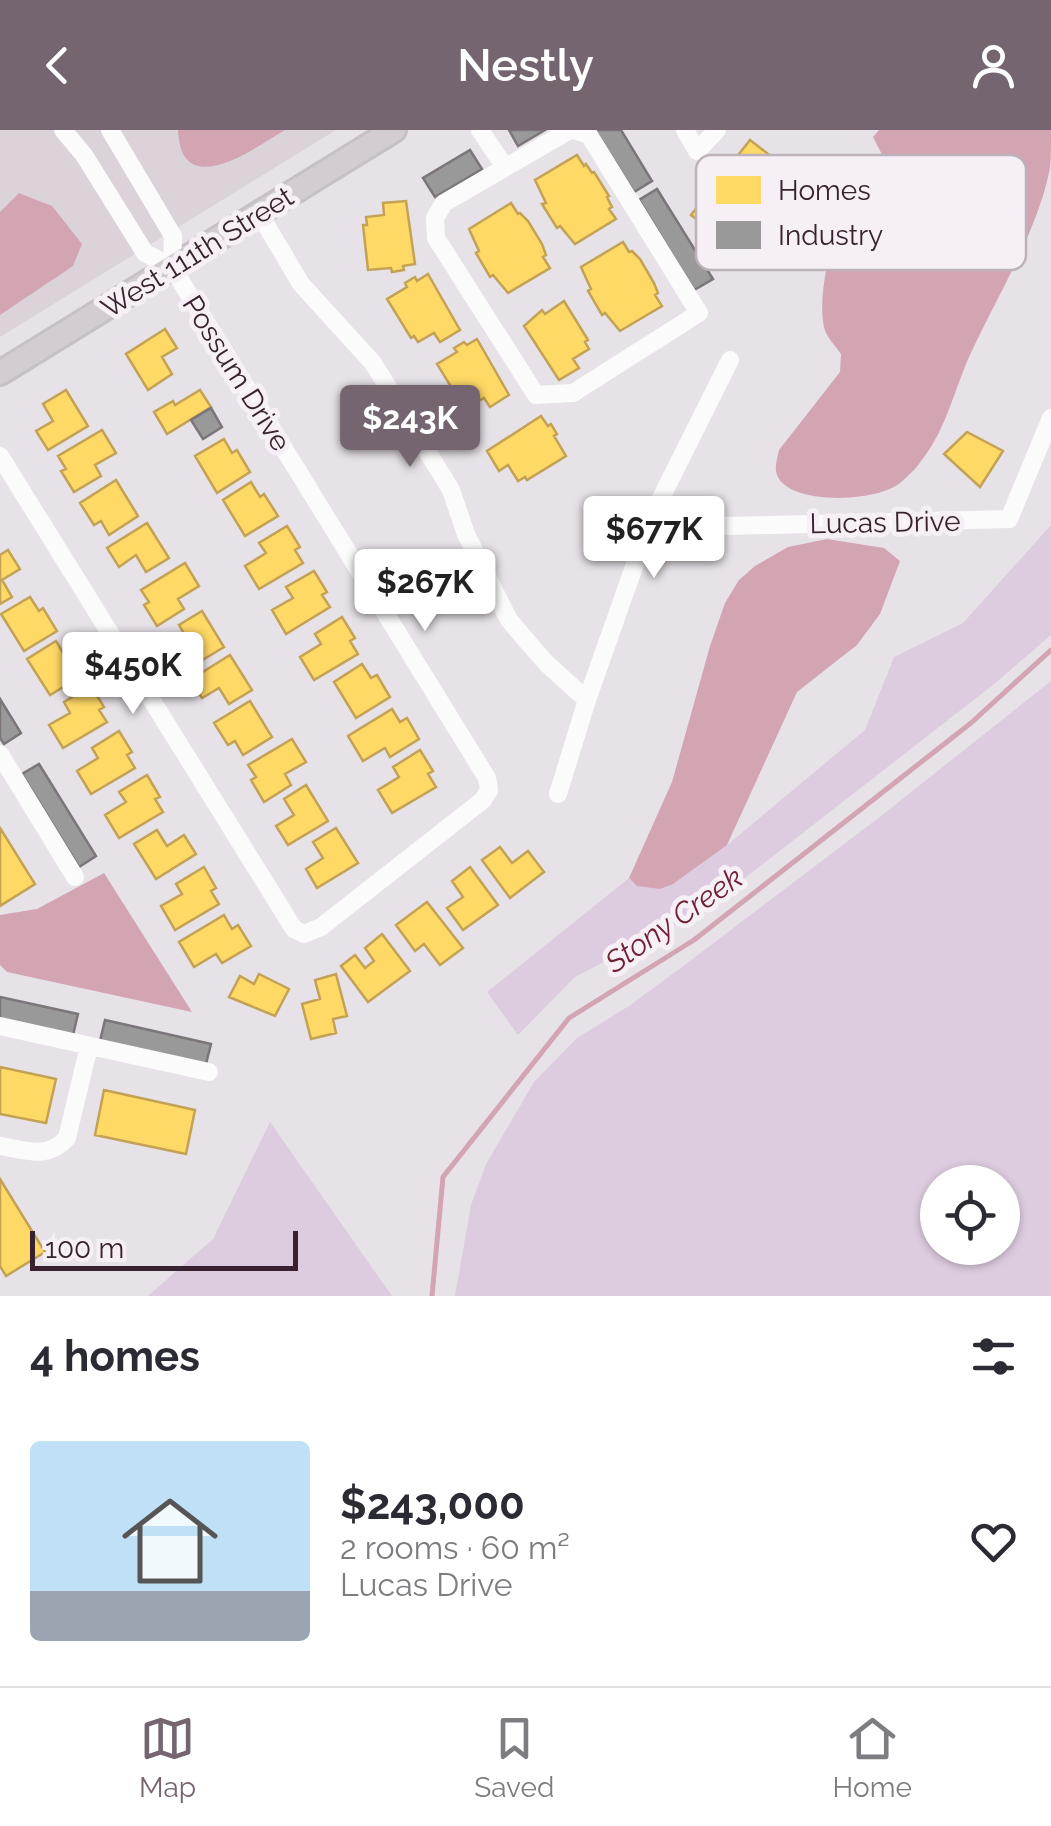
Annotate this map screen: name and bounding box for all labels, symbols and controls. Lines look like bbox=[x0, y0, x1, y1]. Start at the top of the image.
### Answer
icon: back bbox=[30, 38, 85, 93]
icon: person bbox=[966, 38, 1021, 93]
text: Nestly bbox=[457, 39, 594, 92]
legend bbox=[696, 155, 1026, 270]
text: Homes bbox=[778, 174, 871, 207]
street label: West 111th Street bbox=[95, 180, 300, 325]
text: Industry bbox=[778, 219, 883, 252]
street label: Possum Drive bbox=[176, 289, 298, 457]
pin: $243K bbox=[340, 385, 480, 470]
text: $243K bbox=[362, 399, 458, 436]
pin: $677K bbox=[584, 496, 724, 581]
street label: Lucas Drive bbox=[809, 505, 961, 540]
text: $677K bbox=[605, 510, 703, 547]
pin: $267K bbox=[355, 549, 495, 634]
text: $267K bbox=[376, 563, 474, 600]
pin: $450K bbox=[63, 632, 203, 717]
text: $450K bbox=[84, 646, 182, 683]
water label: Stony Creek bbox=[598, 860, 749, 980]
map controls bbox=[920, 1165, 1020, 1265]
button: locate bbox=[920, 1165, 1020, 1265]
scale bar bbox=[30, 1226, 298, 1270]
text: 100 m bbox=[45, 1232, 124, 1265]
icon: filters bbox=[966, 1329, 1021, 1384]
text: 4 homes bbox=[30, 1332, 200, 1381]
text: $243,000 bbox=[340, 1480, 525, 1529]
icon: home bbox=[110, 1481, 230, 1601]
icon: heart bbox=[966, 1514, 1021, 1569]
text: 2 rooms · 60 m² bbox=[340, 1529, 570, 1566]
text: Lucas Drive bbox=[340, 1566, 513, 1603]
tab: Map bbox=[139, 1711, 196, 1804]
tab: Saved bbox=[474, 1711, 554, 1804]
tab: Home bbox=[833, 1711, 912, 1804]

